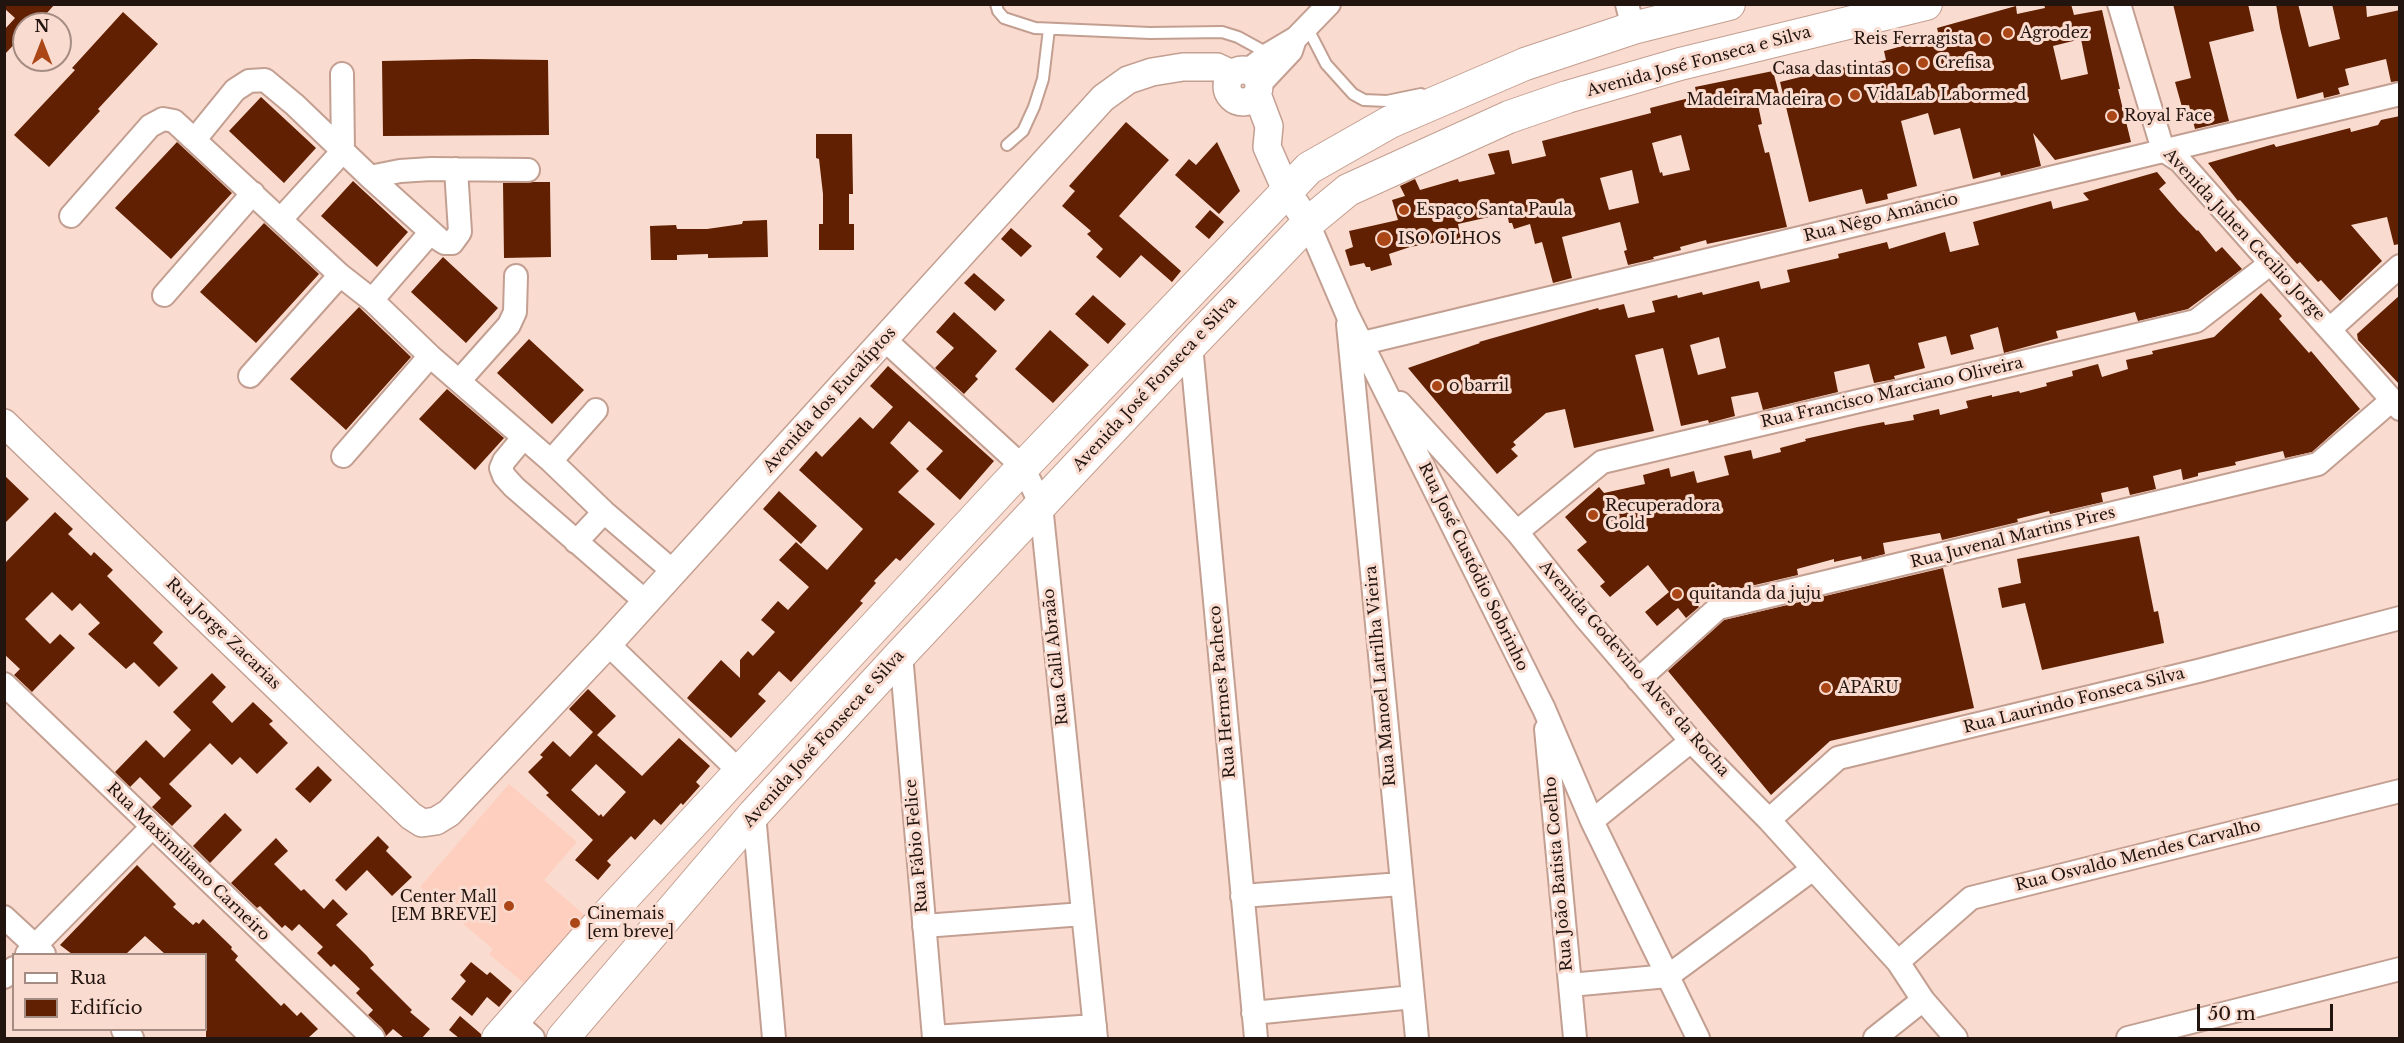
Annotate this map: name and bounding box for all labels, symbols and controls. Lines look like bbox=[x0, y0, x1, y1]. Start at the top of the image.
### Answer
north arrow bbox=[12, 12, 72, 72]
text: N bbox=[34, 16, 50, 36]
street label: Avenida José Fonseca e Silva bbox=[1585, 23, 1813, 101]
place label: Agrodez bbox=[2020, 23, 2089, 43]
marker: Agrodez bbox=[2001, 26, 2015, 40]
place label: Reis Ferragista bbox=[1853, 29, 1973, 49]
marker: Reis Ferragista bbox=[1978, 32, 1992, 46]
place label: Crefisa bbox=[1935, 53, 1991, 73]
marker: Crefisa bbox=[1916, 56, 1930, 70]
place label: Casa das tintas bbox=[1772, 59, 1891, 79]
marker: Casa das tintas bbox=[1896, 62, 1910, 76]
place label: VidaLab Labormed bbox=[1867, 85, 2026, 105]
marker: VidaLab Labormed bbox=[1848, 88, 1862, 102]
place label: MadeiraMadeira bbox=[1687, 90, 1823, 110]
marker: MadeiraMadeira bbox=[1828, 93, 1842, 107]
place label: Royal Face bbox=[2124, 106, 2212, 126]
marker: Royal Face bbox=[2105, 109, 2119, 123]
street label: Avenida Juhen Cecilio Jorge bbox=[2159, 145, 2329, 325]
street label: Rua Nêgo Amâncio bbox=[1802, 190, 1960, 246]
place label: Espaço Santa Paula bbox=[1416, 200, 1572, 220]
marker: Espaço Santa Paula bbox=[1397, 203, 1411, 217]
place label: ISO OLHOS bbox=[1398, 229, 1501, 249]
marker: ISO OLHOS bbox=[1375, 230, 1393, 248]
street label: Avenida José Fonseca e Silva bbox=[1069, 293, 1241, 475]
street label: Avenida dos Eucalíptos bbox=[760, 323, 900, 477]
street label: Rua Francisco Marciano Oliveira bbox=[1759, 353, 2025, 433]
place label: o barril bbox=[1449, 376, 1509, 396]
marker: o barril bbox=[1430, 379, 1444, 393]
street label: Rua José Custódio Sobrinho bbox=[1414, 460, 1532, 674]
place label: Recuperadora Gold bbox=[1605, 496, 1720, 534]
street label: Rua Juvenal Martins Pires bbox=[1909, 503, 2117, 573]
marker: Recuperadora Gold bbox=[1586, 508, 1600, 522]
street label: Avenida Godevino Alves da Rocha bbox=[1535, 557, 1733, 781]
street label: Rua Manoel Latrilha Vieira bbox=[1362, 565, 1400, 787]
street label: Rua Jorge Zacarias bbox=[162, 574, 284, 694]
place label: quitanda da juju bbox=[1689, 584, 1821, 604]
marker: quitanda da juju bbox=[1670, 587, 1684, 601]
street label: Rua Calil Abraão bbox=[1039, 588, 1073, 726]
street label: Rua Hermes Pacheco bbox=[1206, 605, 1240, 779]
street label: Avenida José Fonseca e Silva bbox=[740, 647, 908, 831]
street label: Rua Laurindo Fonseca Silva bbox=[1961, 664, 2187, 738]
place label: APARU bbox=[1838, 678, 1899, 698]
marker: APARU bbox=[1819, 681, 1833, 695]
street label: Rua João Batista Coelho bbox=[1541, 776, 1577, 972]
street label: Rua Fábio Felice bbox=[902, 778, 932, 914]
street label: Rua Maximiliano Carneiro bbox=[102, 779, 274, 945]
street label: Rua Osvaldo Mendes Carvalho bbox=[2013, 816, 2263, 896]
place label: Center Mall [EM BREVE] bbox=[391, 887, 497, 925]
marker: Center Mall [EM BREVE] bbox=[502, 899, 516, 913]
place label: Cinemais [em breve] bbox=[587, 904, 674, 942]
marker: Cinemais [em breve] bbox=[568, 916, 582, 930]
legend bbox=[12, 953, 207, 1031]
text: Rua bbox=[70, 967, 106, 989]
scale bar bbox=[2200, 992, 2336, 1030]
text: Edifício bbox=[70, 997, 143, 1019]
text: 50 m bbox=[2208, 1003, 2256, 1025]

